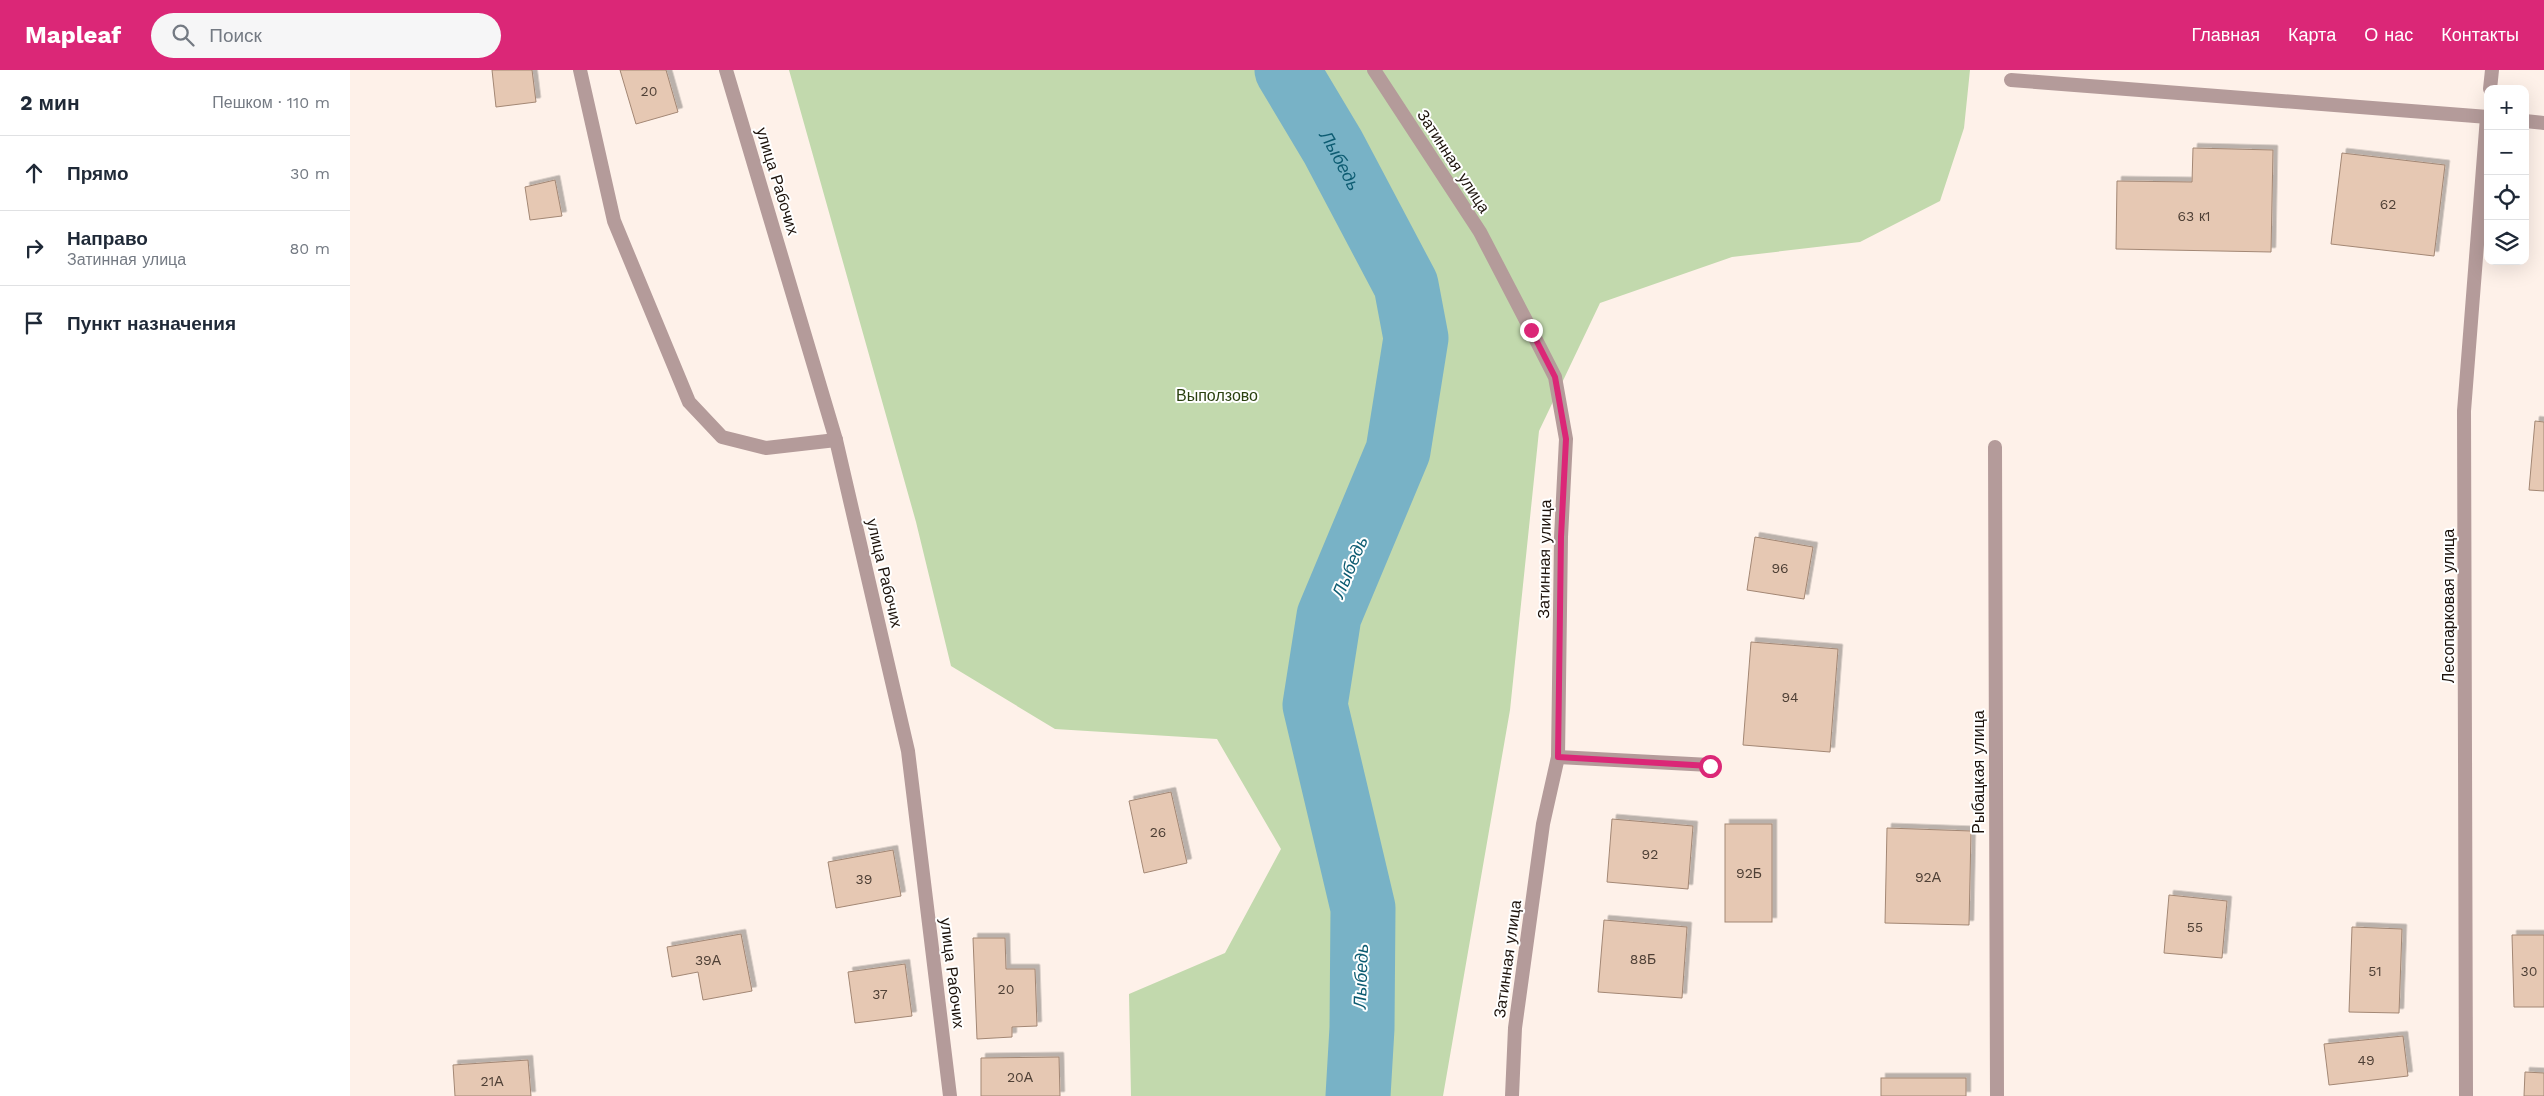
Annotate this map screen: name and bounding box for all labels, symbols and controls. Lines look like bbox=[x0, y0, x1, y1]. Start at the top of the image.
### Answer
search box bbox=[151, 13, 501, 58]
text: Mapleaf bbox=[25, 21, 121, 49]
icon: search bbox=[169, 21, 197, 49]
text: Поиск bbox=[209, 24, 262, 47]
text: Главная bbox=[2191, 24, 2260, 45]
text: Карта bbox=[2288, 24, 2336, 45]
text: О нас bbox=[2364, 24, 2413, 45]
text: Контакты bbox=[2441, 24, 2519, 45]
house number: 20 bbox=[641, 83, 657, 99]
map controls bbox=[2484, 85, 2529, 265]
button: + bbox=[2484, 85, 2529, 130]
text: 2 мин bbox=[20, 90, 80, 115]
text: Пешком · 110 m bbox=[212, 93, 330, 112]
street label: Затинная улица bbox=[1413, 106, 1494, 216]
street label: улица Рабочих bbox=[752, 125, 803, 237]
water label: Лыбедь bbox=[1315, 126, 1365, 194]
button: − bbox=[2484, 130, 2529, 175]
icon: ahead bbox=[20, 159, 48, 187]
text: Прямо bbox=[67, 162, 129, 185]
text: 30 m bbox=[290, 164, 330, 183]
button: locate bbox=[2484, 175, 2529, 220]
house number: 62 bbox=[2380, 196, 2396, 212]
house number: 63 к1 bbox=[2177, 208, 2211, 224]
button: layers bbox=[2484, 220, 2529, 265]
text: Направо bbox=[67, 227, 148, 250]
icon: right bbox=[20, 234, 48, 262]
text: 80 m bbox=[289, 239, 330, 258]
text: Затинная улица bbox=[67, 250, 186, 269]
icon: arrive bbox=[20, 309, 48, 337]
text: Пункт назначения bbox=[67, 312, 236, 335]
route end bbox=[1520, 319, 1543, 342]
park label: Выползово bbox=[1176, 386, 1258, 405]
street label: Затинная улица bbox=[1534, 499, 1555, 619]
street label: улица Рабочих bbox=[863, 517, 906, 630]
street label: Лесопарковая улица bbox=[2439, 529, 2458, 683]
water label: Лыбедь bbox=[1327, 533, 1372, 602]
house number: 96 bbox=[1771, 560, 1789, 576]
house number: 94 bbox=[1781, 689, 1799, 705]
street label: Рыбацкая улица bbox=[1969, 710, 1988, 834]
route start bbox=[1699, 755, 1722, 778]
house number: 26 bbox=[1150, 824, 1166, 840]
house number: 92 bbox=[1642, 846, 1658, 862]
house number: 92Б bbox=[1736, 865, 1762, 881]
house number: 92А bbox=[1915, 869, 1942, 885]
house number: 39 bbox=[856, 871, 872, 887]
street label: Затинная улица bbox=[1490, 899, 1525, 1019]
street label: улица Рабочих bbox=[936, 917, 969, 1030]
house number: 55 bbox=[2187, 919, 2203, 935]
water label: Лыбедь bbox=[1349, 943, 1372, 1010]
house number: 88Б bbox=[1630, 951, 1656, 967]
house number: 39А bbox=[695, 952, 722, 968]
house number: 51 bbox=[2368, 963, 2382, 979]
house number: 30 bbox=[2521, 963, 2537, 979]
house number: 20 bbox=[998, 981, 1014, 997]
house number: 37 bbox=[872, 986, 888, 1002]
house number: 49 bbox=[2357, 1052, 2375, 1068]
house number: 20А bbox=[1007, 1069, 1034, 1085]
house number: 21А bbox=[481, 1073, 504, 1089]

